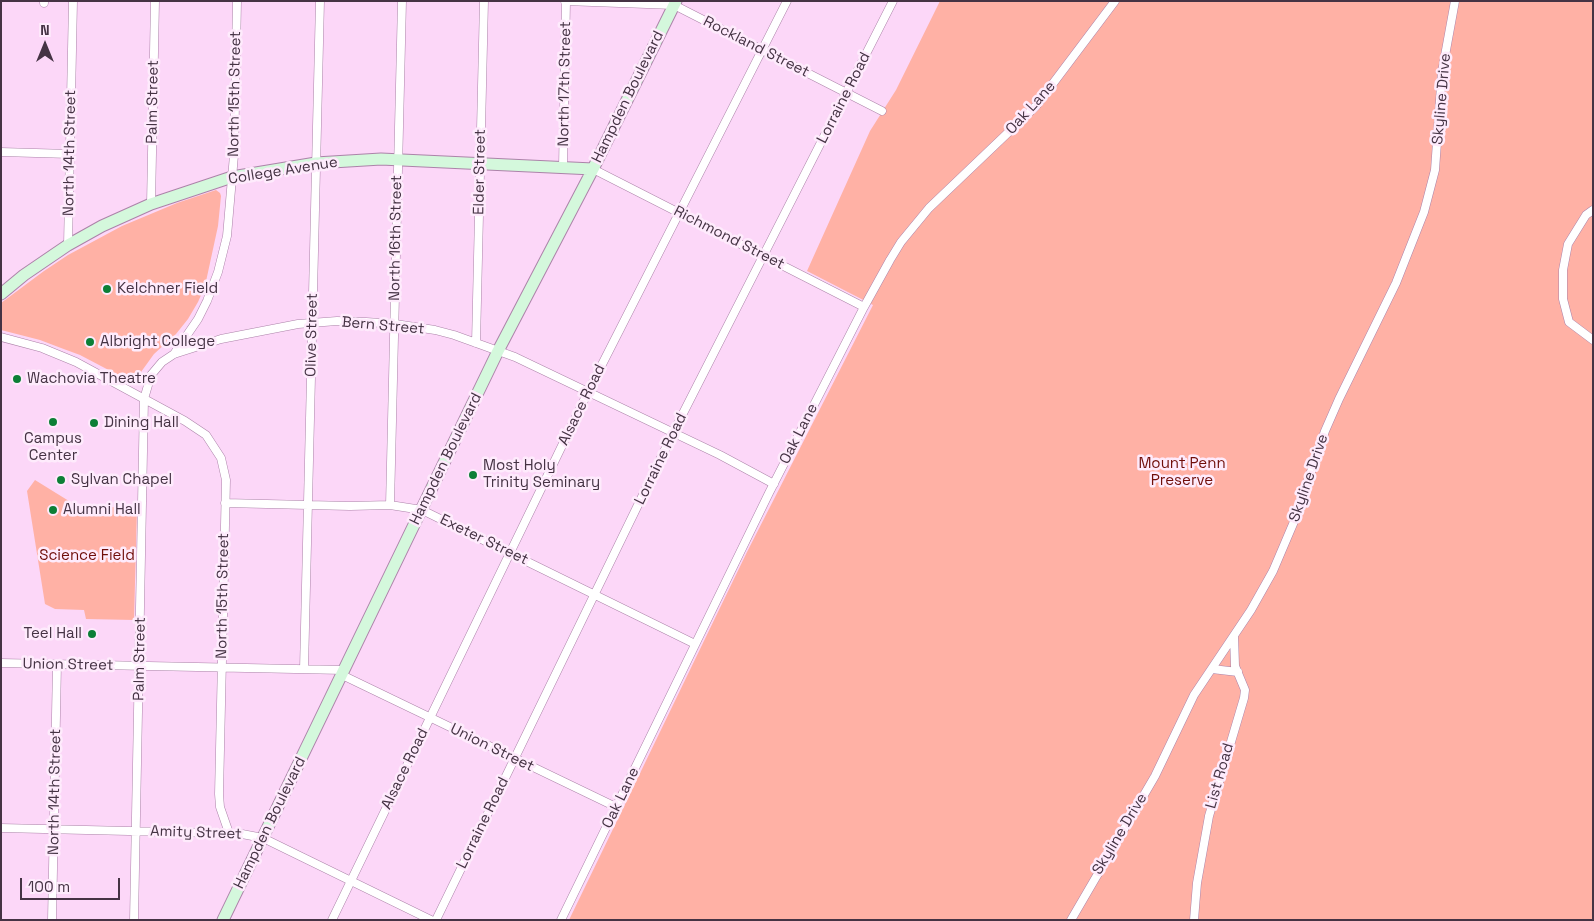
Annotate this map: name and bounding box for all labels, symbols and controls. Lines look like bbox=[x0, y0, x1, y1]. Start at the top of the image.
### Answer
street label: Rockland Street bbox=[700, 13, 812, 81]
north arrow bbox=[20, 20, 70, 70]
text: N bbox=[40, 21, 50, 39]
street label: North 17th Street bbox=[555, 21, 575, 147]
street label: Hampden Boulevard bbox=[588, 28, 668, 166]
street label: North 15th Street bbox=[225, 31, 245, 157]
street label: Lorraine Road bbox=[813, 50, 875, 146]
street label: Skyline Drive bbox=[1429, 53, 1455, 145]
street label: Palm Street bbox=[143, 60, 163, 144]
street label: Oak Lane bbox=[1002, 78, 1060, 138]
street label: North 14th Street bbox=[60, 90, 80, 216]
street label: Elder Street bbox=[470, 129, 490, 215]
street label: College Avenue bbox=[227, 153, 339, 189]
street label: North 16th Street bbox=[386, 175, 406, 301]
street label: Richmond Street bbox=[671, 202, 787, 274]
place label: Kelchner Field bbox=[117, 280, 218, 298]
marker: Kelchner Field bbox=[101, 283, 113, 295]
street label: Olive Street bbox=[302, 293, 322, 377]
street label: Bern Street bbox=[341, 313, 425, 339]
place label: Albright College bbox=[100, 333, 215, 351]
marker: Albright College bbox=[84, 336, 96, 348]
street label: Alsace Road bbox=[555, 362, 609, 448]
place label: Wachovia Theatre bbox=[27, 370, 156, 388]
marker: Wachovia Theatre bbox=[11, 373, 23, 385]
street label: Hampden Boulevard bbox=[406, 390, 486, 528]
street label: Oak Lane bbox=[776, 401, 822, 467]
street label: Lorraine Road bbox=[631, 410, 691, 508]
place label: Dining Hall bbox=[104, 414, 179, 432]
marker: Campus Center bbox=[47, 416, 59, 428]
marker: Dining Hall bbox=[88, 417, 100, 429]
place label: Campus Center bbox=[24, 430, 82, 465]
street label: Skyline Drive bbox=[1286, 432, 1332, 524]
park label: Mount Penn Preserve bbox=[1138, 455, 1226, 490]
place label: Most Holy Trinity Seminary bbox=[483, 457, 600, 492]
marker: Most Holy Trinity Seminary bbox=[467, 469, 479, 481]
place label: Sylvan Chapel bbox=[71, 471, 172, 489]
marker: Sylvan Chapel bbox=[55, 474, 67, 486]
place label: Alumni Hall bbox=[63, 501, 141, 519]
marker: Alumni Hall bbox=[47, 504, 59, 516]
street label: Exeter Street bbox=[437, 511, 531, 569]
street label: North 15th Street bbox=[213, 533, 233, 659]
park label: Science Field bbox=[39, 547, 135, 565]
street label: Palm Street bbox=[130, 617, 150, 701]
place label: Teel Hall bbox=[24, 625, 82, 643]
marker: Teel Hall bbox=[86, 628, 98, 640]
street label: Union Street bbox=[22, 655, 114, 675]
street label: Union Street bbox=[447, 720, 537, 776]
street label: Alsace Road bbox=[378, 726, 432, 812]
street label: North 14th Street bbox=[45, 729, 65, 855]
street label: List Road bbox=[1202, 741, 1238, 811]
street label: Hampden Boulevard bbox=[230, 754, 310, 892]
street label: Oak Lane bbox=[599, 765, 643, 831]
street label: Lorraine Road bbox=[453, 774, 513, 872]
street label: Skyline Drive bbox=[1089, 790, 1151, 878]
street label: Amity Street bbox=[150, 822, 242, 844]
scale bar bbox=[22, 868, 122, 900]
text: 100 m bbox=[28, 877, 70, 896]

